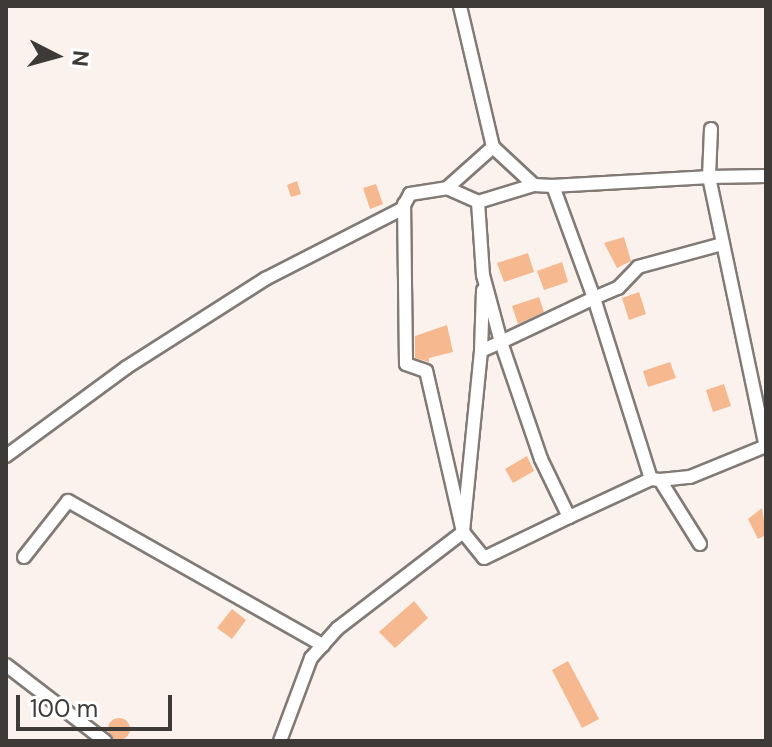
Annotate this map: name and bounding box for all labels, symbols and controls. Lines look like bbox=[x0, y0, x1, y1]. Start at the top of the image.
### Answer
north arrow bbox=[16, 16, 96, 96]
text: N bbox=[65, 49, 96, 68]
scale bar bbox=[20, 679, 176, 729]
text: 100 m bbox=[30, 693, 98, 724]

